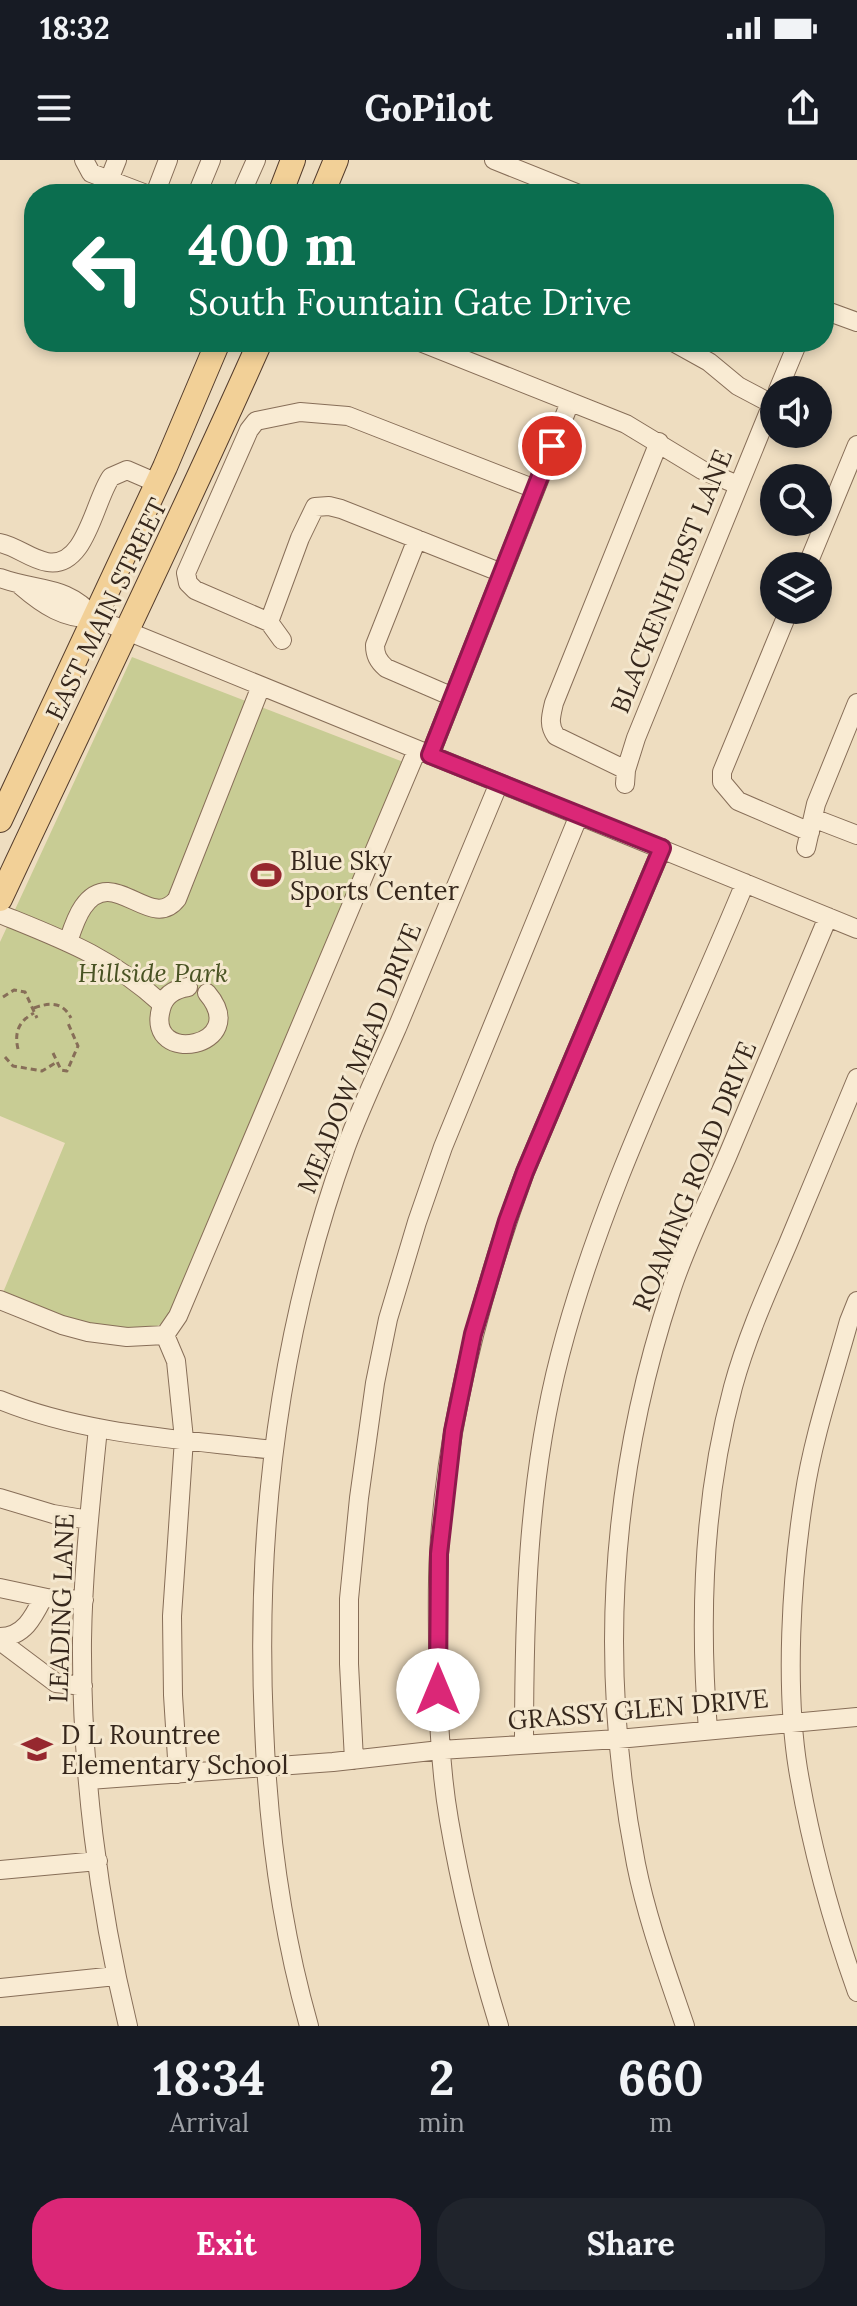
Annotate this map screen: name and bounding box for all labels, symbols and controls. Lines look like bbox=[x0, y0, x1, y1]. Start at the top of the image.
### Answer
text: 18:32 bbox=[40, 9, 110, 47]
text: GoPilot bbox=[365, 85, 492, 131]
icon: menu bbox=[32, 86, 76, 130]
icon: share bbox=[781, 86, 825, 130]
text: 400 m bbox=[188, 209, 356, 280]
icon: left bbox=[56, 216, 160, 320]
text: South Fountain Gate Drive bbox=[188, 279, 632, 325]
map controls bbox=[760, 376, 832, 624]
button: sound bbox=[760, 376, 832, 448]
pin bbox=[518, 412, 586, 480]
icon: arrive bbox=[530, 424, 574, 468]
street label: BLACKENHURST LANE bbox=[603, 444, 739, 718]
button: search bbox=[760, 464, 832, 536]
street label: EAST MAIN STREET bbox=[38, 492, 174, 725]
button: layers bbox=[760, 552, 832, 624]
place label: Blue Sky Sports Center bbox=[290, 844, 460, 907]
sports icon: Blue Sky Sports Center bbox=[249, 858, 283, 892]
street label: MEADOW MEAD DRIVE bbox=[290, 918, 428, 1198]
park label: Hillside Park bbox=[78, 956, 228, 989]
street label: ROAMING ROAD DRIVE bbox=[625, 1036, 763, 1316]
street label: LEADING LANE bbox=[41, 1513, 81, 1703]
position arrow bbox=[396, 1648, 480, 1732]
street label: GRASSY GLEN DRIVE bbox=[506, 1681, 770, 1737]
place label: D L Rountree Elementary School bbox=[61, 1718, 289, 1781]
school or university icon: D L Rountree Elementary School bbox=[20, 1732, 54, 1766]
text: 18:34 bbox=[153, 2047, 265, 2108]
text: 2 bbox=[429, 2047, 454, 2108]
text: 660 bbox=[618, 2047, 704, 2108]
text: Arrival bbox=[170, 2106, 249, 2139]
text: min bbox=[419, 2106, 465, 2139]
text: m bbox=[649, 2106, 673, 2139]
button: Exit bbox=[32, 2198, 421, 2290]
button: Share bbox=[437, 2198, 825, 2290]

